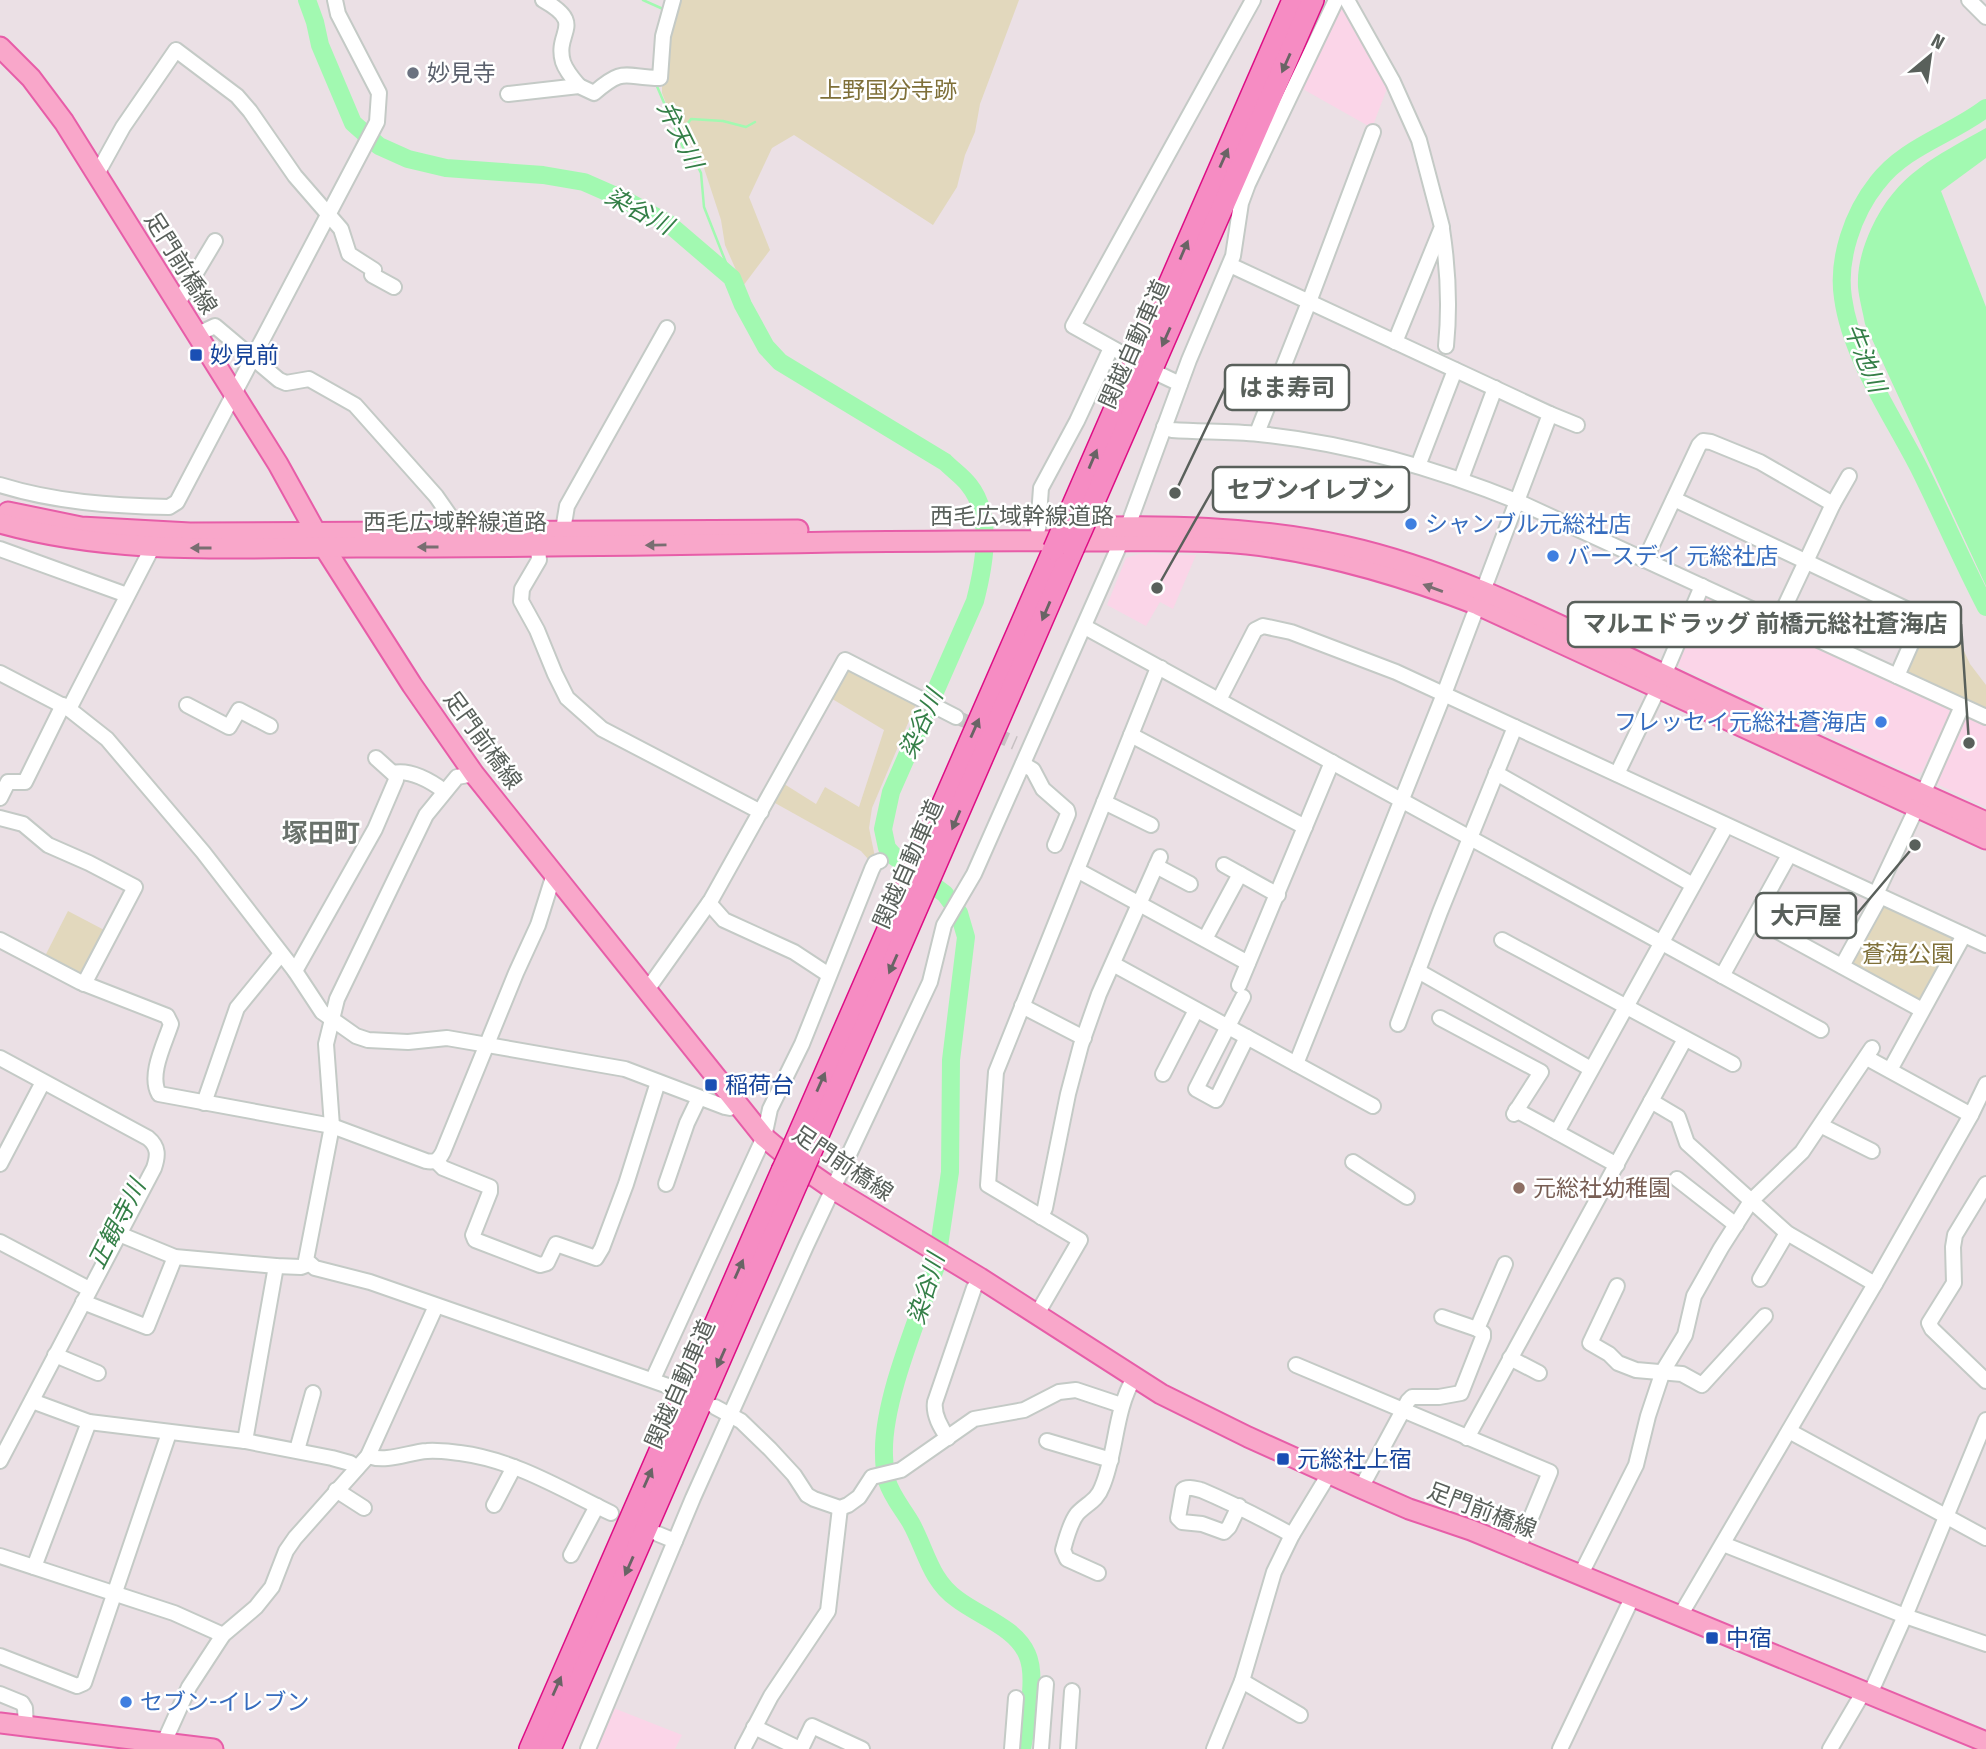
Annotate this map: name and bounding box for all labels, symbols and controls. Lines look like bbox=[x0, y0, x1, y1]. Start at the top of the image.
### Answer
north arrow bbox=[1895, 21, 1965, 91]
text: N bbox=[1927, 29, 1949, 54]
one-way arrow bbox=[1280, 52, 1291, 73]
place label: 妙見寺 bbox=[427, 59, 496, 87]
marker: 妙見寺 bbox=[405, 65, 421, 81]
park label: 上野国分寺跡 bbox=[819, 76, 957, 104]
water label: 弁天川 bbox=[652, 97, 710, 176]
one-way arrow bbox=[1219, 148, 1230, 169]
water label: 染谷川 bbox=[601, 182, 680, 242]
street label: 足門前橋線 bbox=[139, 207, 223, 319]
one-way arrow bbox=[1178, 240, 1190, 260]
street label: 関越自動車道 bbox=[1093, 275, 1175, 413]
water label: 牛池川 bbox=[1839, 319, 1893, 399]
one-way arrow bbox=[1160, 327, 1172, 347]
place label: 妙見前 bbox=[210, 341, 279, 369]
marker: 妙見前 bbox=[188, 347, 204, 363]
callout: はま寿司 bbox=[1225, 365, 1349, 410]
text: はま寿司 bbox=[1239, 374, 1335, 402]
one-way arrow bbox=[1088, 448, 1099, 469]
callout: セブンイレブン bbox=[1213, 467, 1409, 512]
text: セブンイレブン bbox=[1227, 476, 1395, 504]
street label: 西毛広域幹線道路 bbox=[930, 502, 1114, 530]
street label: 西毛広域幹線道路 bbox=[363, 508, 547, 536]
place label: シャンブル元総社店 bbox=[1425, 510, 1631, 538]
marker: シャンブル元総社店 bbox=[1403, 516, 1419, 532]
one-way arrow bbox=[645, 540, 667, 551]
one-way arrow bbox=[417, 541, 439, 553]
one-way arrow bbox=[190, 542, 212, 554]
place label: バースデイ 元総社店 bbox=[1567, 542, 1778, 570]
marker: バースデイ 元総社店 bbox=[1545, 548, 1561, 564]
one-way arrow bbox=[1423, 582, 1444, 593]
one-way arrow bbox=[1040, 601, 1051, 622]
callout: マルエドラッグ 前橋元総社蒼海店 bbox=[1568, 602, 1961, 647]
text: マルエドラッグ 前橋元総社蒼海店 bbox=[1583, 610, 1948, 638]
water label: 染谷川 bbox=[894, 683, 950, 763]
street label: 足門前橋線 bbox=[438, 685, 528, 795]
place label: フレッセイ元総社蒼海店 bbox=[1614, 708, 1867, 736]
marker: フレッセイ元総社蒼海店 bbox=[1873, 714, 1889, 730]
one-way arrow bbox=[969, 718, 981, 738]
street label: 関越自動車道 bbox=[867, 795, 949, 933]
one-way arrow bbox=[950, 810, 962, 830]
district label: 塚田町 bbox=[282, 818, 360, 849]
callout: 大戸屋 bbox=[1756, 893, 1856, 938]
text: 大戸屋 bbox=[1770, 902, 1842, 930]
park label: 蒼海公園 bbox=[1862, 940, 1954, 968]
one-way arrow bbox=[887, 954, 899, 974]
place label: 稲荷台 bbox=[725, 1071, 794, 1099]
one-way arrow bbox=[816, 1072, 827, 1093]
marker: 稲荷台 bbox=[703, 1077, 719, 1093]
street label: 足門前橋線 bbox=[788, 1119, 898, 1207]
water label: 正観寺川 bbox=[83, 1172, 153, 1273]
place label: 元総社幼稚園 bbox=[1533, 1174, 1671, 1202]
marker: 元総社幼稚園 bbox=[1511, 1180, 1527, 1196]
water label: 染谷川 bbox=[902, 1248, 951, 1328]
one-way arrow bbox=[734, 1259, 745, 1280]
street label: 関越自動車道 bbox=[639, 1315, 721, 1453]
one-way arrow bbox=[715, 1347, 726, 1368]
place label: 元総社上宿 bbox=[1297, 1445, 1412, 1473]
marker: 元総社上宿 bbox=[1275, 1451, 1291, 1467]
one-way arrow bbox=[642, 1468, 654, 1488]
street label: 足門前橋線 bbox=[1423, 1476, 1541, 1544]
one-way arrow bbox=[624, 1556, 635, 1577]
place label: 中宿 bbox=[1726, 1624, 1772, 1652]
marker: 中宿 bbox=[1704, 1630, 1720, 1646]
one-way arrow bbox=[552, 1676, 563, 1697]
place label: セブン-イレブン bbox=[140, 1688, 310, 1716]
marker: セブン-イレブン bbox=[118, 1694, 134, 1710]

